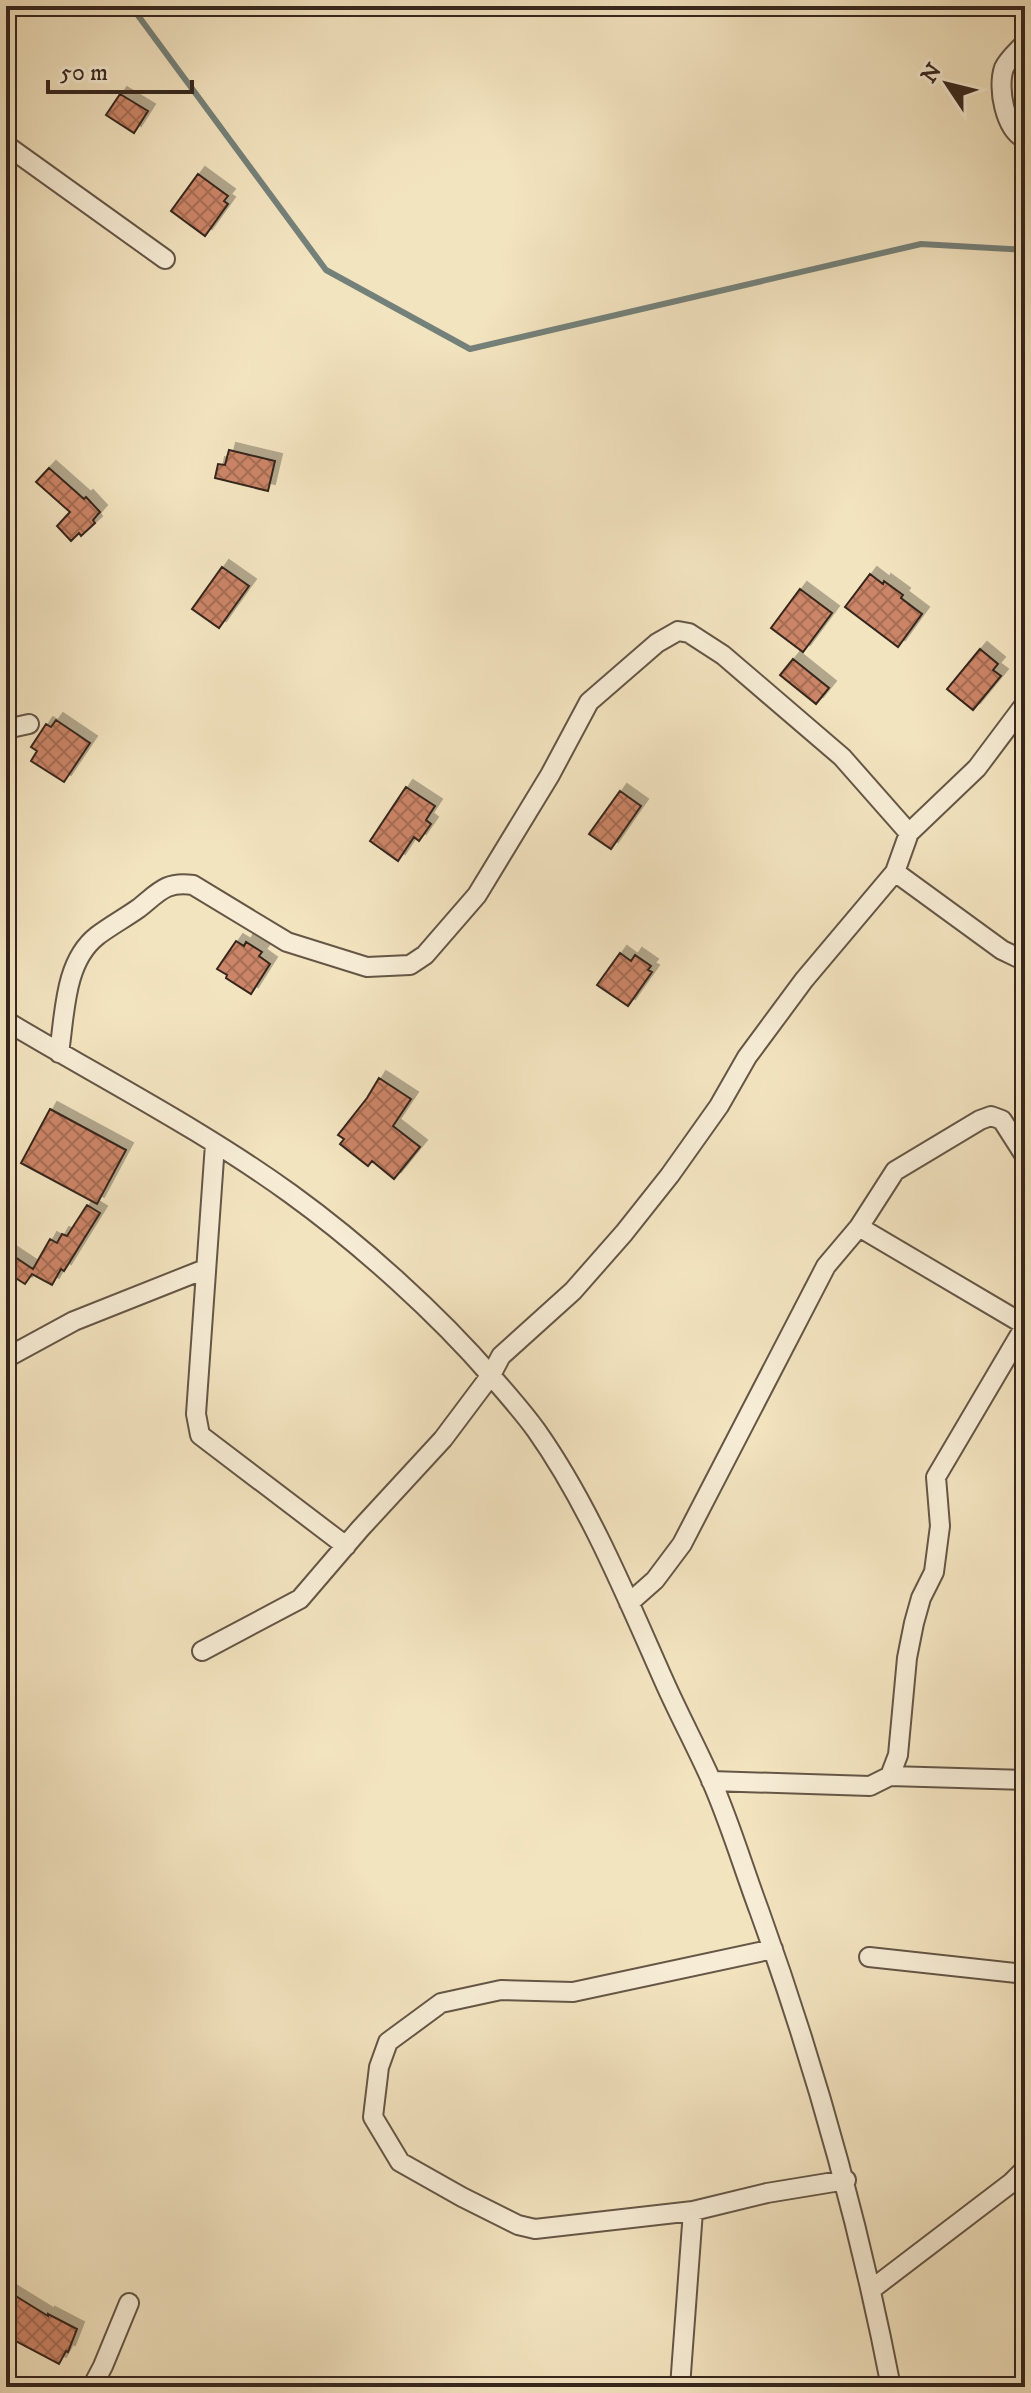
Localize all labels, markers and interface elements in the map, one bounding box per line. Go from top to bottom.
scale bar [48,44,192,94]
north arrow [907,44,987,124]
text: 50 m [60,58,108,88]
text: N [916,58,948,89]

